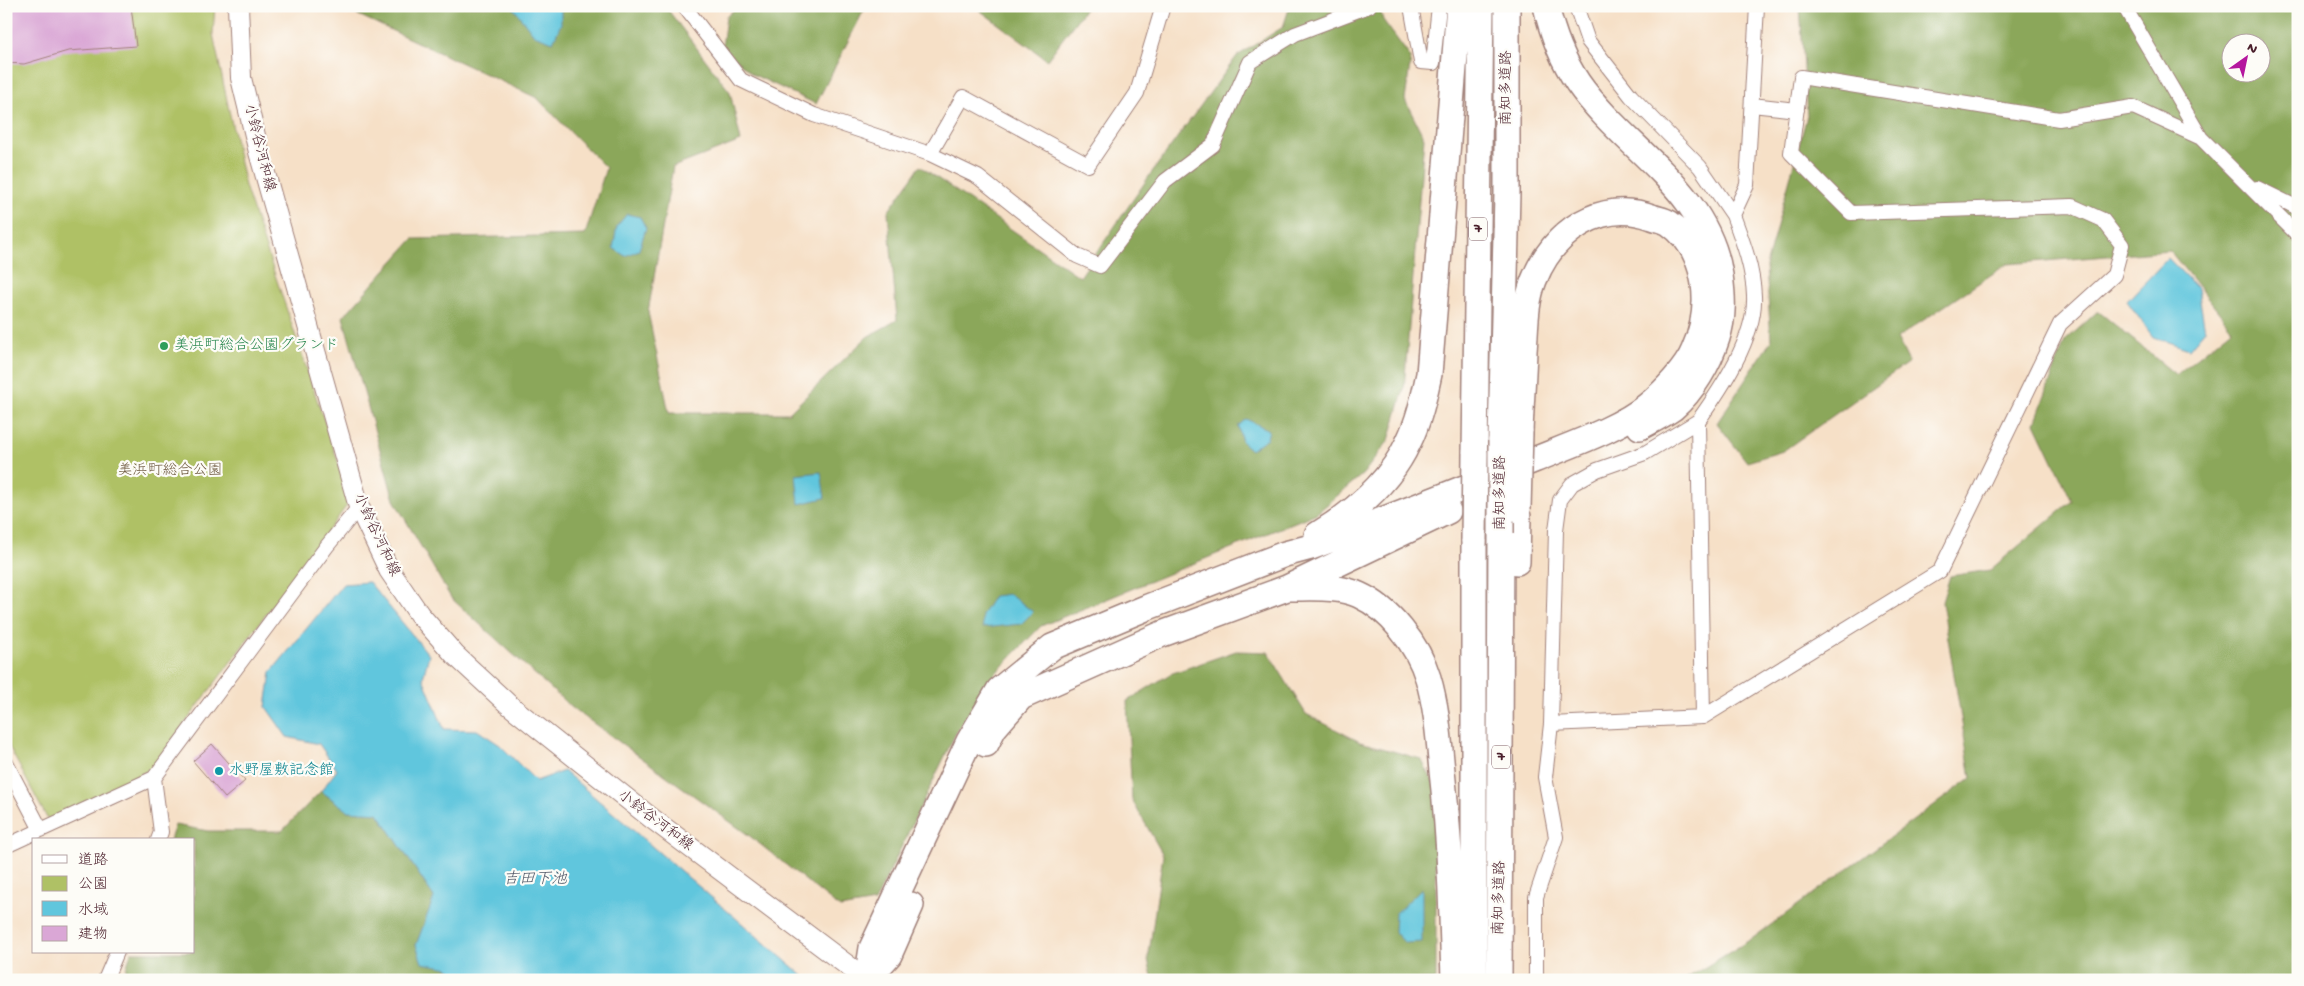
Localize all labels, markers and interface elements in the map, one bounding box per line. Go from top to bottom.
north arrow [2222,32,2272,82]
text: N [2243,40,2260,59]
street label: 南知多道路 [1497,50,1516,126]
street label: 小鈴谷河和線 [239,102,280,194]
road number: 7 [1469,218,1487,240]
place label: 美浜町総合公園グランド [174,336,339,355]
marker: 美浜町総合公園グランド [158,340,170,352]
street label: 南知多道路 [1491,455,1510,531]
park label: 美浜町総合公園 [117,461,223,480]
street label: 小鈴谷河和線 [349,490,404,580]
road number: 7 [1492,746,1510,769]
place label: 水野屋敷記念館 [229,761,334,780]
marker: 水野屋敷記念館 [213,765,225,777]
street label: 小鈴谷河和線 [614,786,697,855]
legend [32,838,195,954]
text: 道路 [78,852,108,870]
street label: 南知多道路 [1489,860,1510,936]
water label: 吉田下池 [503,870,568,890]
text: 公園 [78,876,108,894]
text: 水域 [78,901,108,920]
text: 建物 [78,926,108,944]

